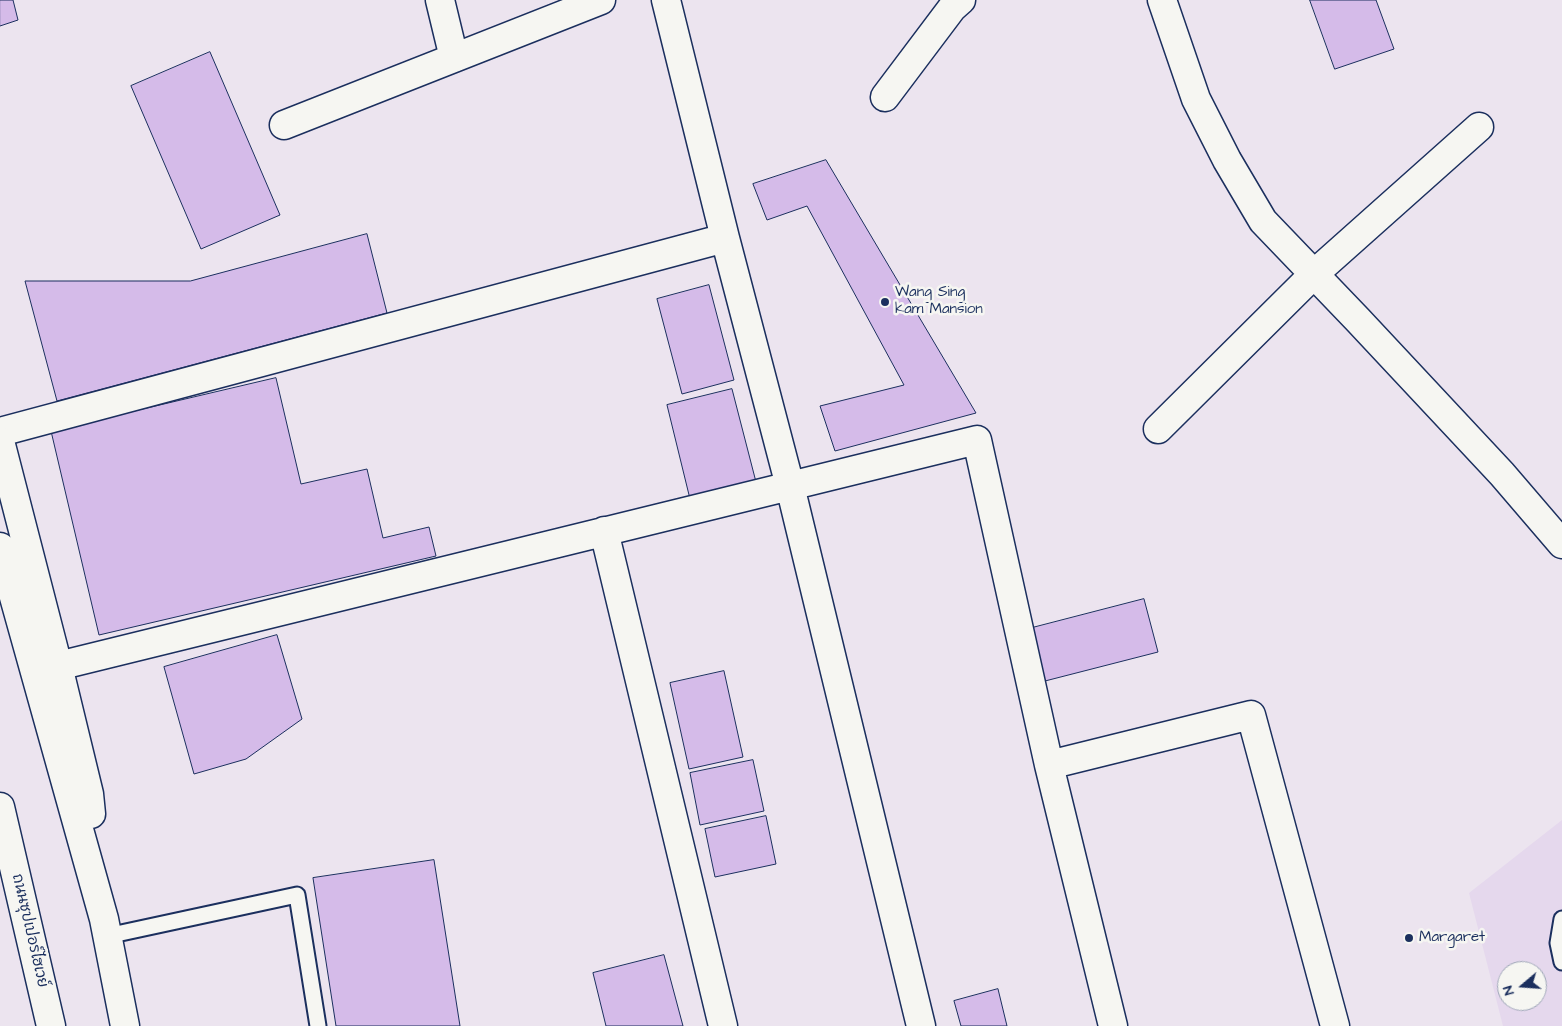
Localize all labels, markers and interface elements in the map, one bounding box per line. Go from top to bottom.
place label: Wang Sing kam Mansion [895,284,983,319]
marker: Wang Sing kam Mansion [879,296,891,308]
street label: ถนนซุปเปอร์ไฮเวย์ [7,872,51,990]
place label: Margaret [1419,929,1485,947]
marker: Margaret [1403,932,1415,944]
north arrow [1497,961,1547,1011]
text: N [1498,983,1520,998]

